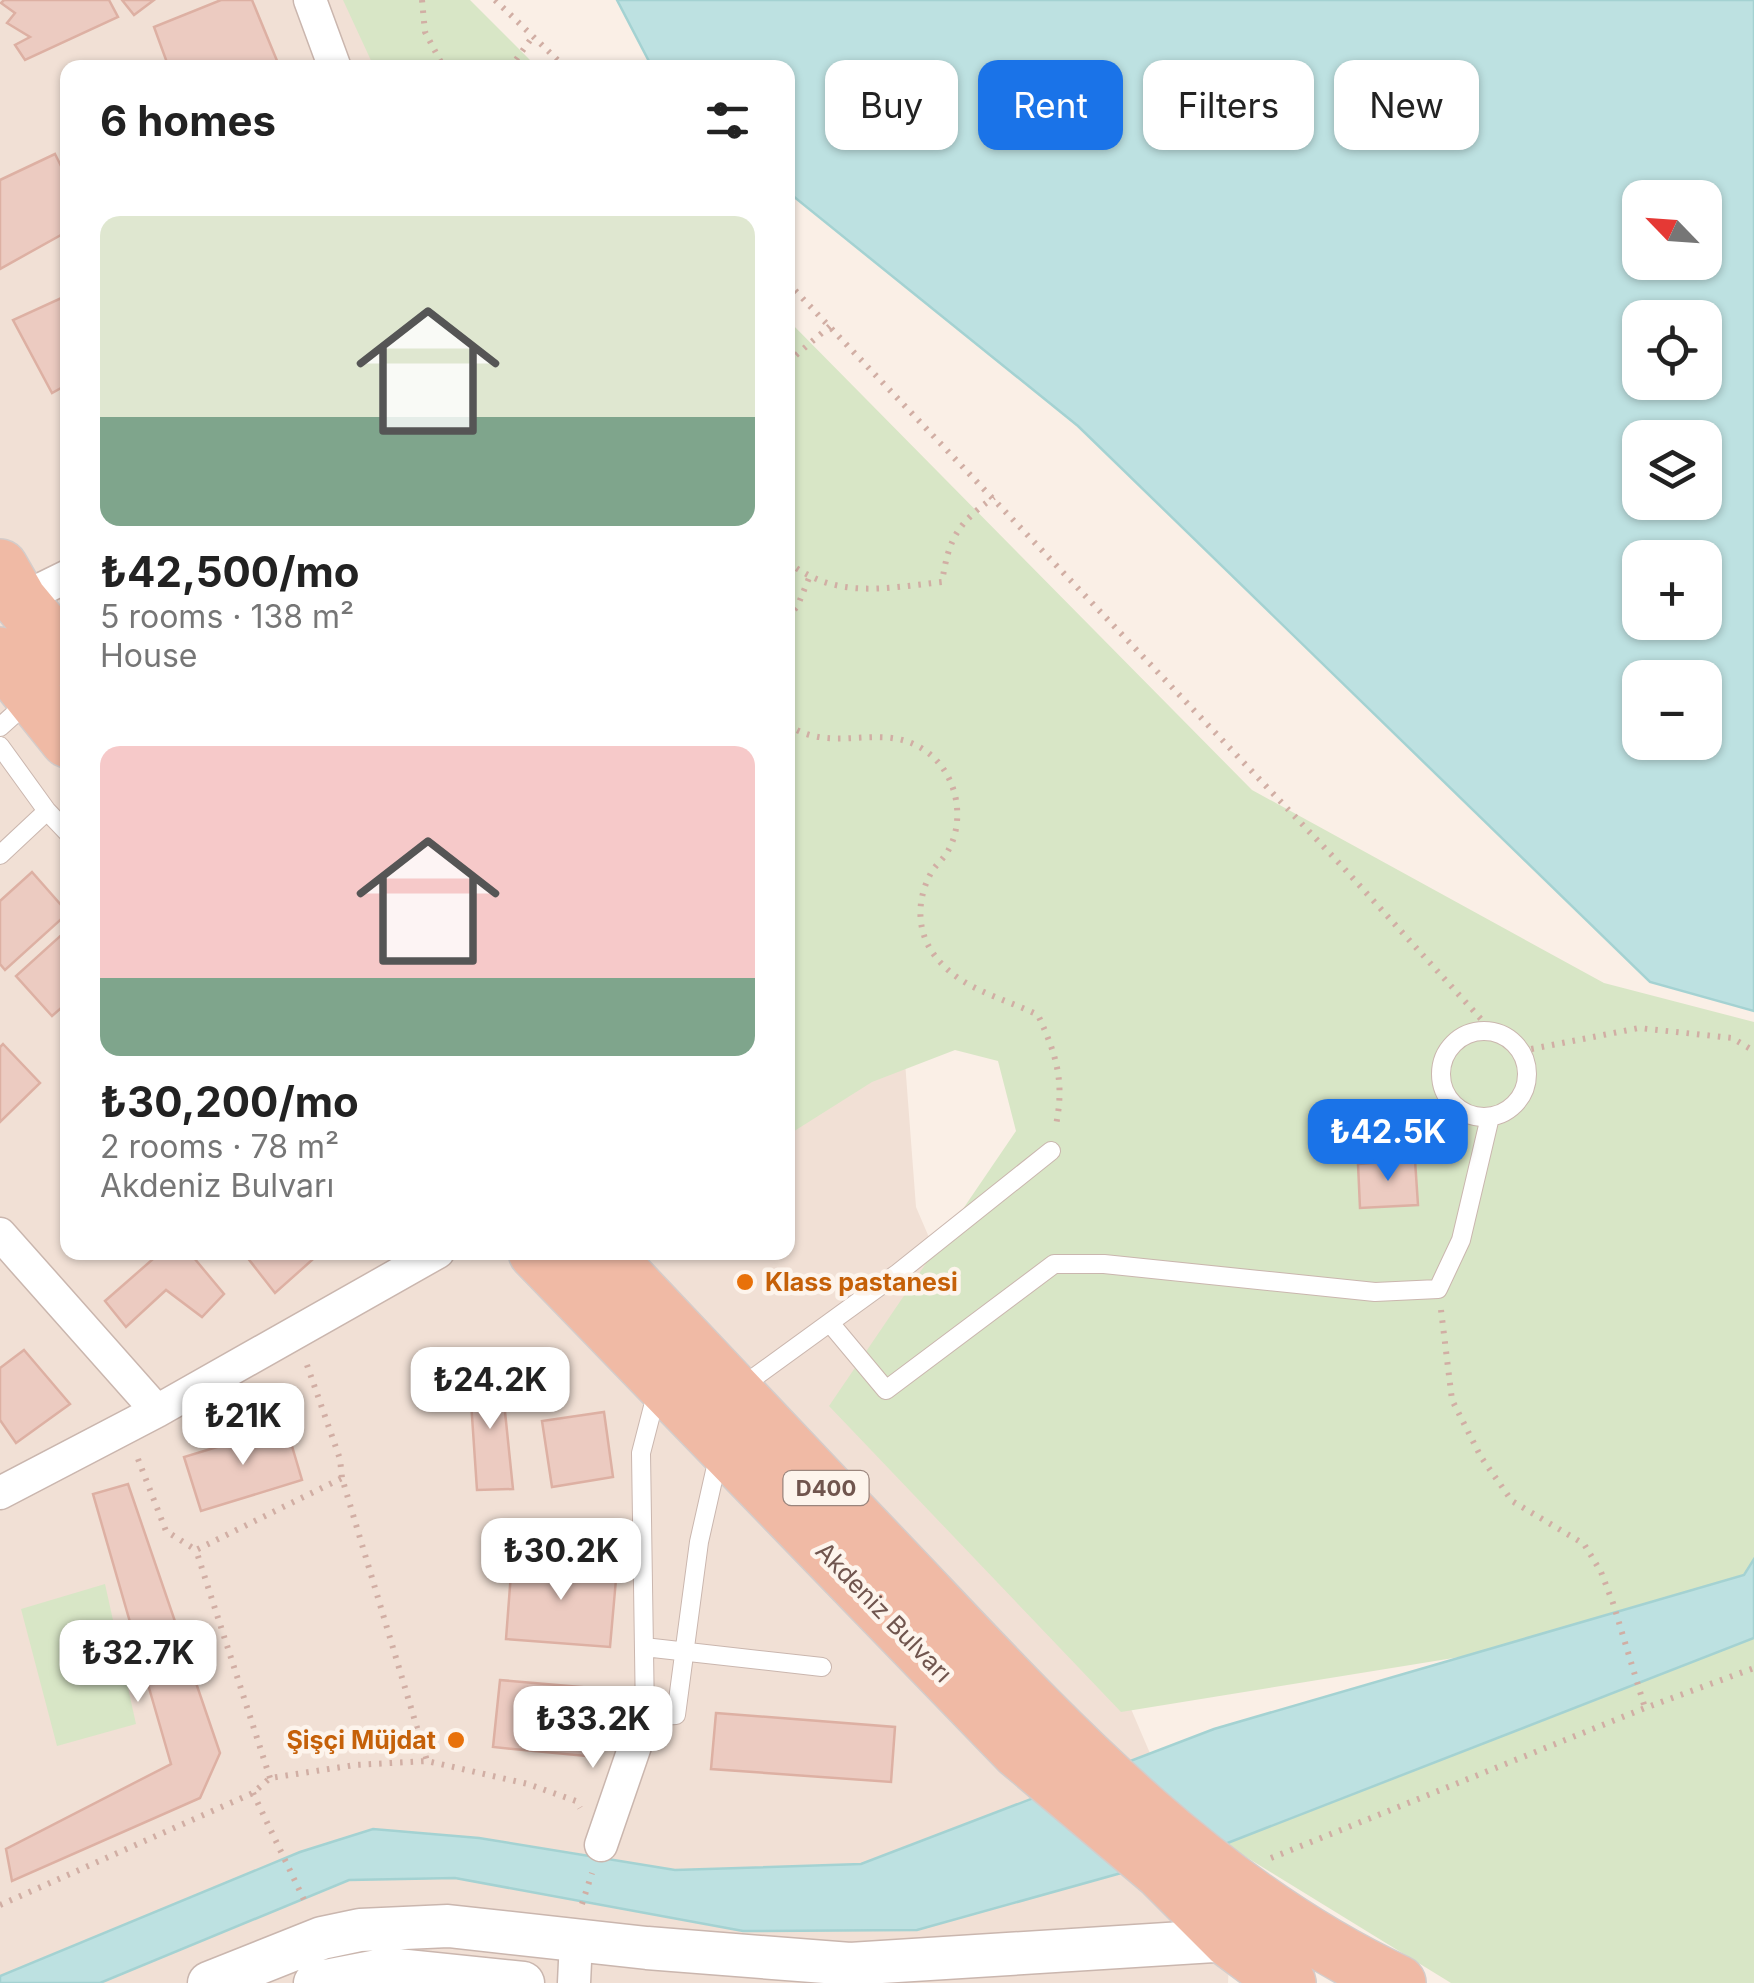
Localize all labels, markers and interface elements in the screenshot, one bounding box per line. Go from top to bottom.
chip: Buy [825,60,958,150]
chip: Rent [978,60,1123,150]
chip: Filters [1143,60,1314,150]
chip: New [1334,60,1479,150]
icon: filters [700,93,755,148]
text: 6 homes [100,95,276,146]
north arrow [1622,180,1722,280]
map controls [1622,180,1722,760]
icon: home [338,281,518,461]
button: locate [1622,300,1722,400]
button: layers [1622,420,1722,520]
button: + [1622,540,1722,640]
text: ₺42,500/mo [100,546,360,597]
text: 5 rooms · 138 m² [100,597,354,636]
text: House [100,636,197,675]
button: − [1622,660,1722,760]
icon: home [338,811,518,991]
text: ₺30,200/mo [100,1076,359,1127]
pin: ₺42.5K [1307,1099,1469,1184]
text: ₺42.5K [1330,1112,1446,1151]
text: 2 rooms · 78 m² [100,1127,339,1166]
text: Akdeniz Bulvarı [100,1166,334,1205]
place label: Klass pastanesi [765,1267,958,1297]
marker: Klass pastanesi [734,1271,756,1293]
pin: ₺24.2K [409,1347,571,1432]
text: ₺24.2K [433,1360,547,1399]
pin: ₺21K [184,1383,302,1468]
text: ₺21K [204,1396,282,1435]
road number: D400 [784,1471,868,1505]
pin: ₺30.2K [480,1518,642,1603]
text: ₺30.2K [503,1531,619,1570]
street label: Akdeniz Bulvarı [810,1536,958,1688]
pin: ₺32.7K [57,1620,219,1705]
text: ₺32.7K [82,1633,194,1672]
pin: ₺33.2K [512,1686,674,1771]
text: ₺33.2K [535,1699,651,1738]
place label: Şişçi Müjdat [286,1725,436,1755]
marker: Şişçi Müjdat [445,1729,467,1751]

